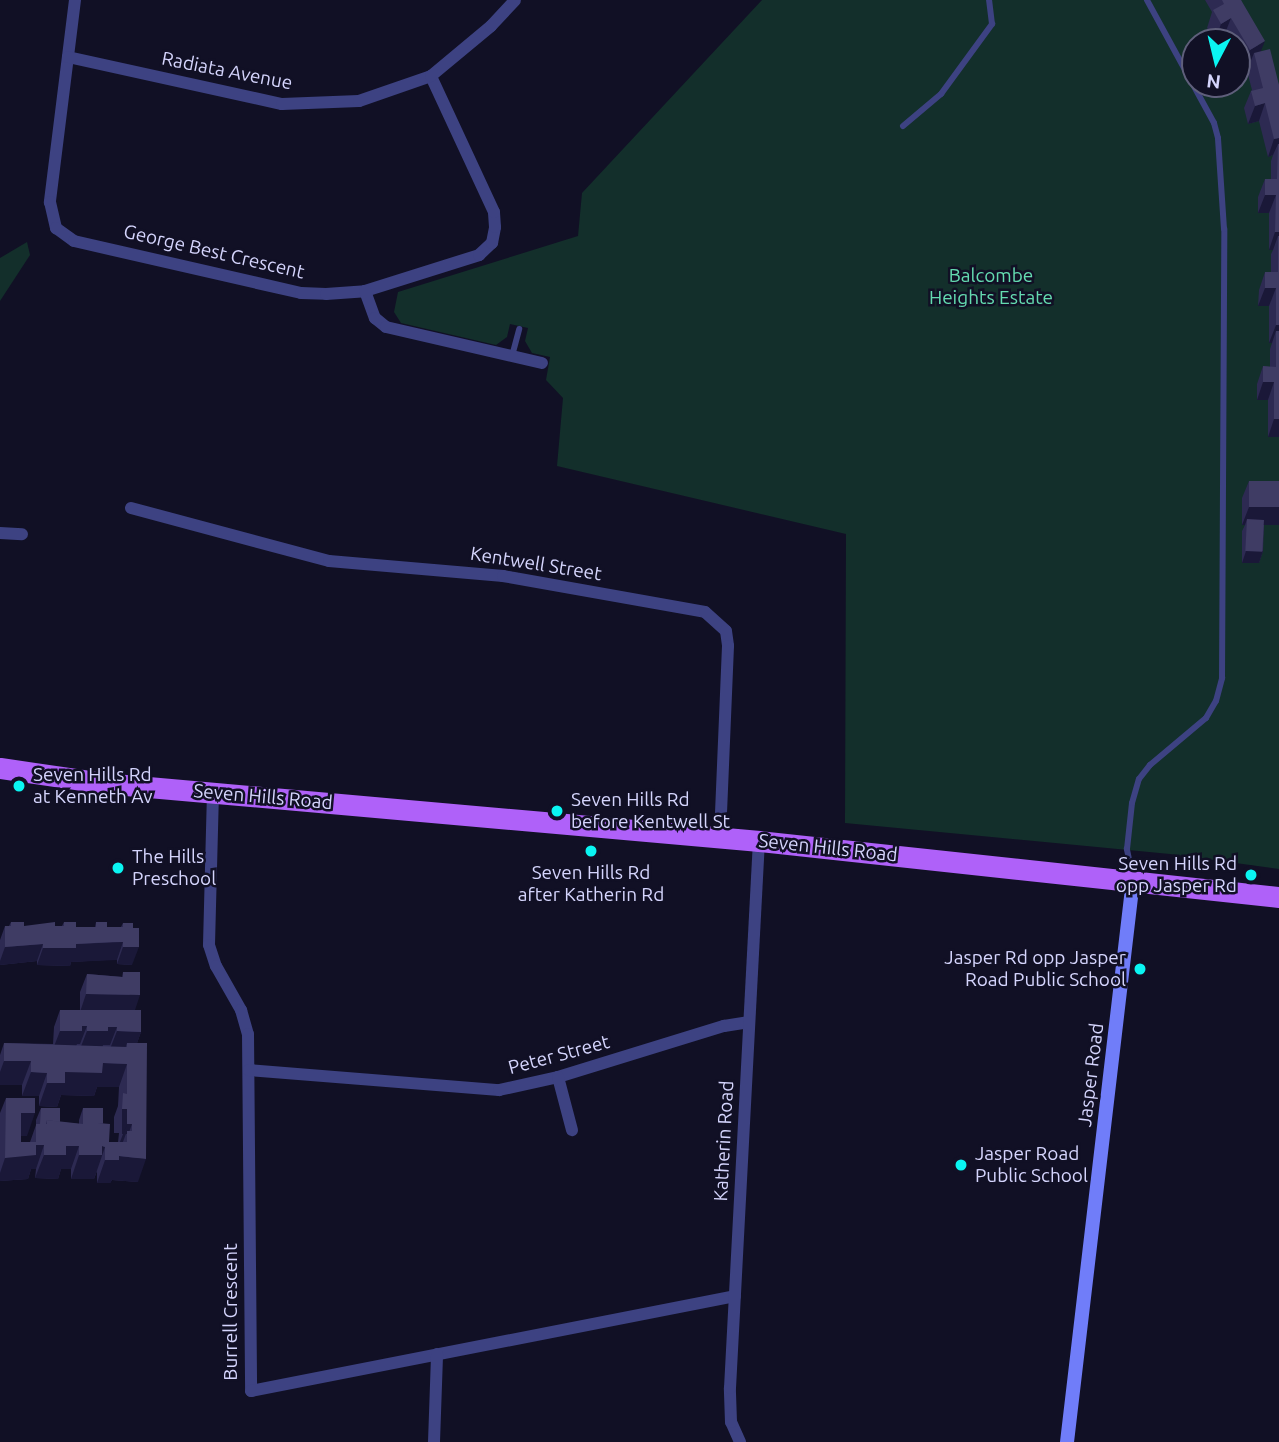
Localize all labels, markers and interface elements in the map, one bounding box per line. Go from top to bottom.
north arrow [1181,28,1251,98]
street label: Radiata Avenue [160,47,294,95]
text: N [1205,70,1222,94]
street label: George Best Crescent [121,220,307,284]
park label: Balcombe Heights Estate [929,265,1053,309]
street label: Kentwell Street [469,542,603,586]
place label: Seven Hills Rd at Kenneth Av [33,764,153,808]
marker: Seven Hills Rd at Kenneth Av [11,778,27,794]
street label: Seven Hills Road [192,780,334,814]
place label: Seven Hills Rd before Kentwell St [571,789,730,833]
marker: Seven Hills Rd before Kentwell St [549,803,565,819]
street label: Seven Hills Road [757,829,899,867]
marker: Seven Hills Rd after Katherin Rd [583,843,599,859]
place label: The Hills Preschool [132,846,216,890]
place label: Seven Hills Rd opp Jasper Rd [1116,853,1237,897]
marker: The Hills Preschool [110,860,126,876]
place label: Seven Hills Rd after Katherin Rd [518,862,664,906]
marker: Seven Hills Rd opp Jasper Rd [1243,867,1259,883]
place label: Jasper Rd opp Jasper Road Public School [944,947,1126,991]
marker: Jasper Rd opp Jasper Road Public School [1132,961,1148,977]
street label: Jasper Road [1073,1022,1109,1128]
street label: Peter Street [506,1031,612,1079]
street label: Katherin Road [709,1080,739,1202]
place label: Jasper Road Public School [975,1143,1088,1187]
marker: Jasper Road Public School [953,1157,969,1173]
street label: Burrell Crescent [220,1243,242,1381]

